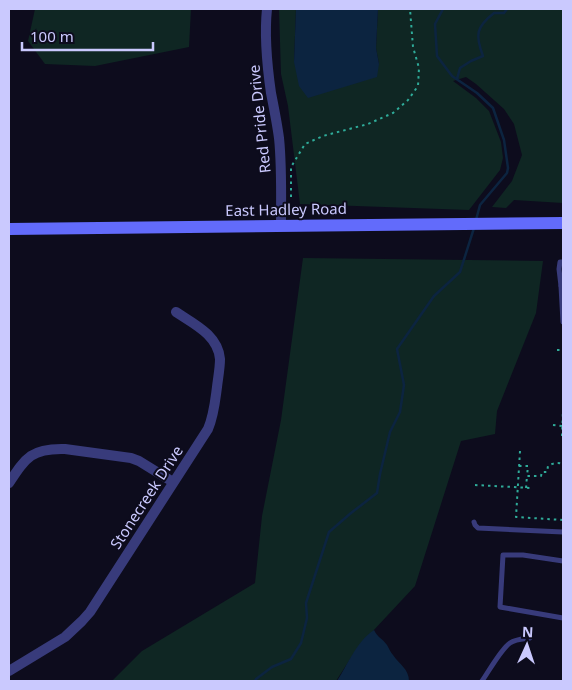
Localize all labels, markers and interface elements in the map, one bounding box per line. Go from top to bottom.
scale bar [22,20,154,52]
text: 100 m [30,26,74,46]
street label: Red Pride Drive [243,64,275,174]
street label: East Hadley Road [225,198,347,220]
street label: Stonecreek Drive [105,441,187,553]
north arrow [502,620,552,670]
text: N [522,622,534,641]

